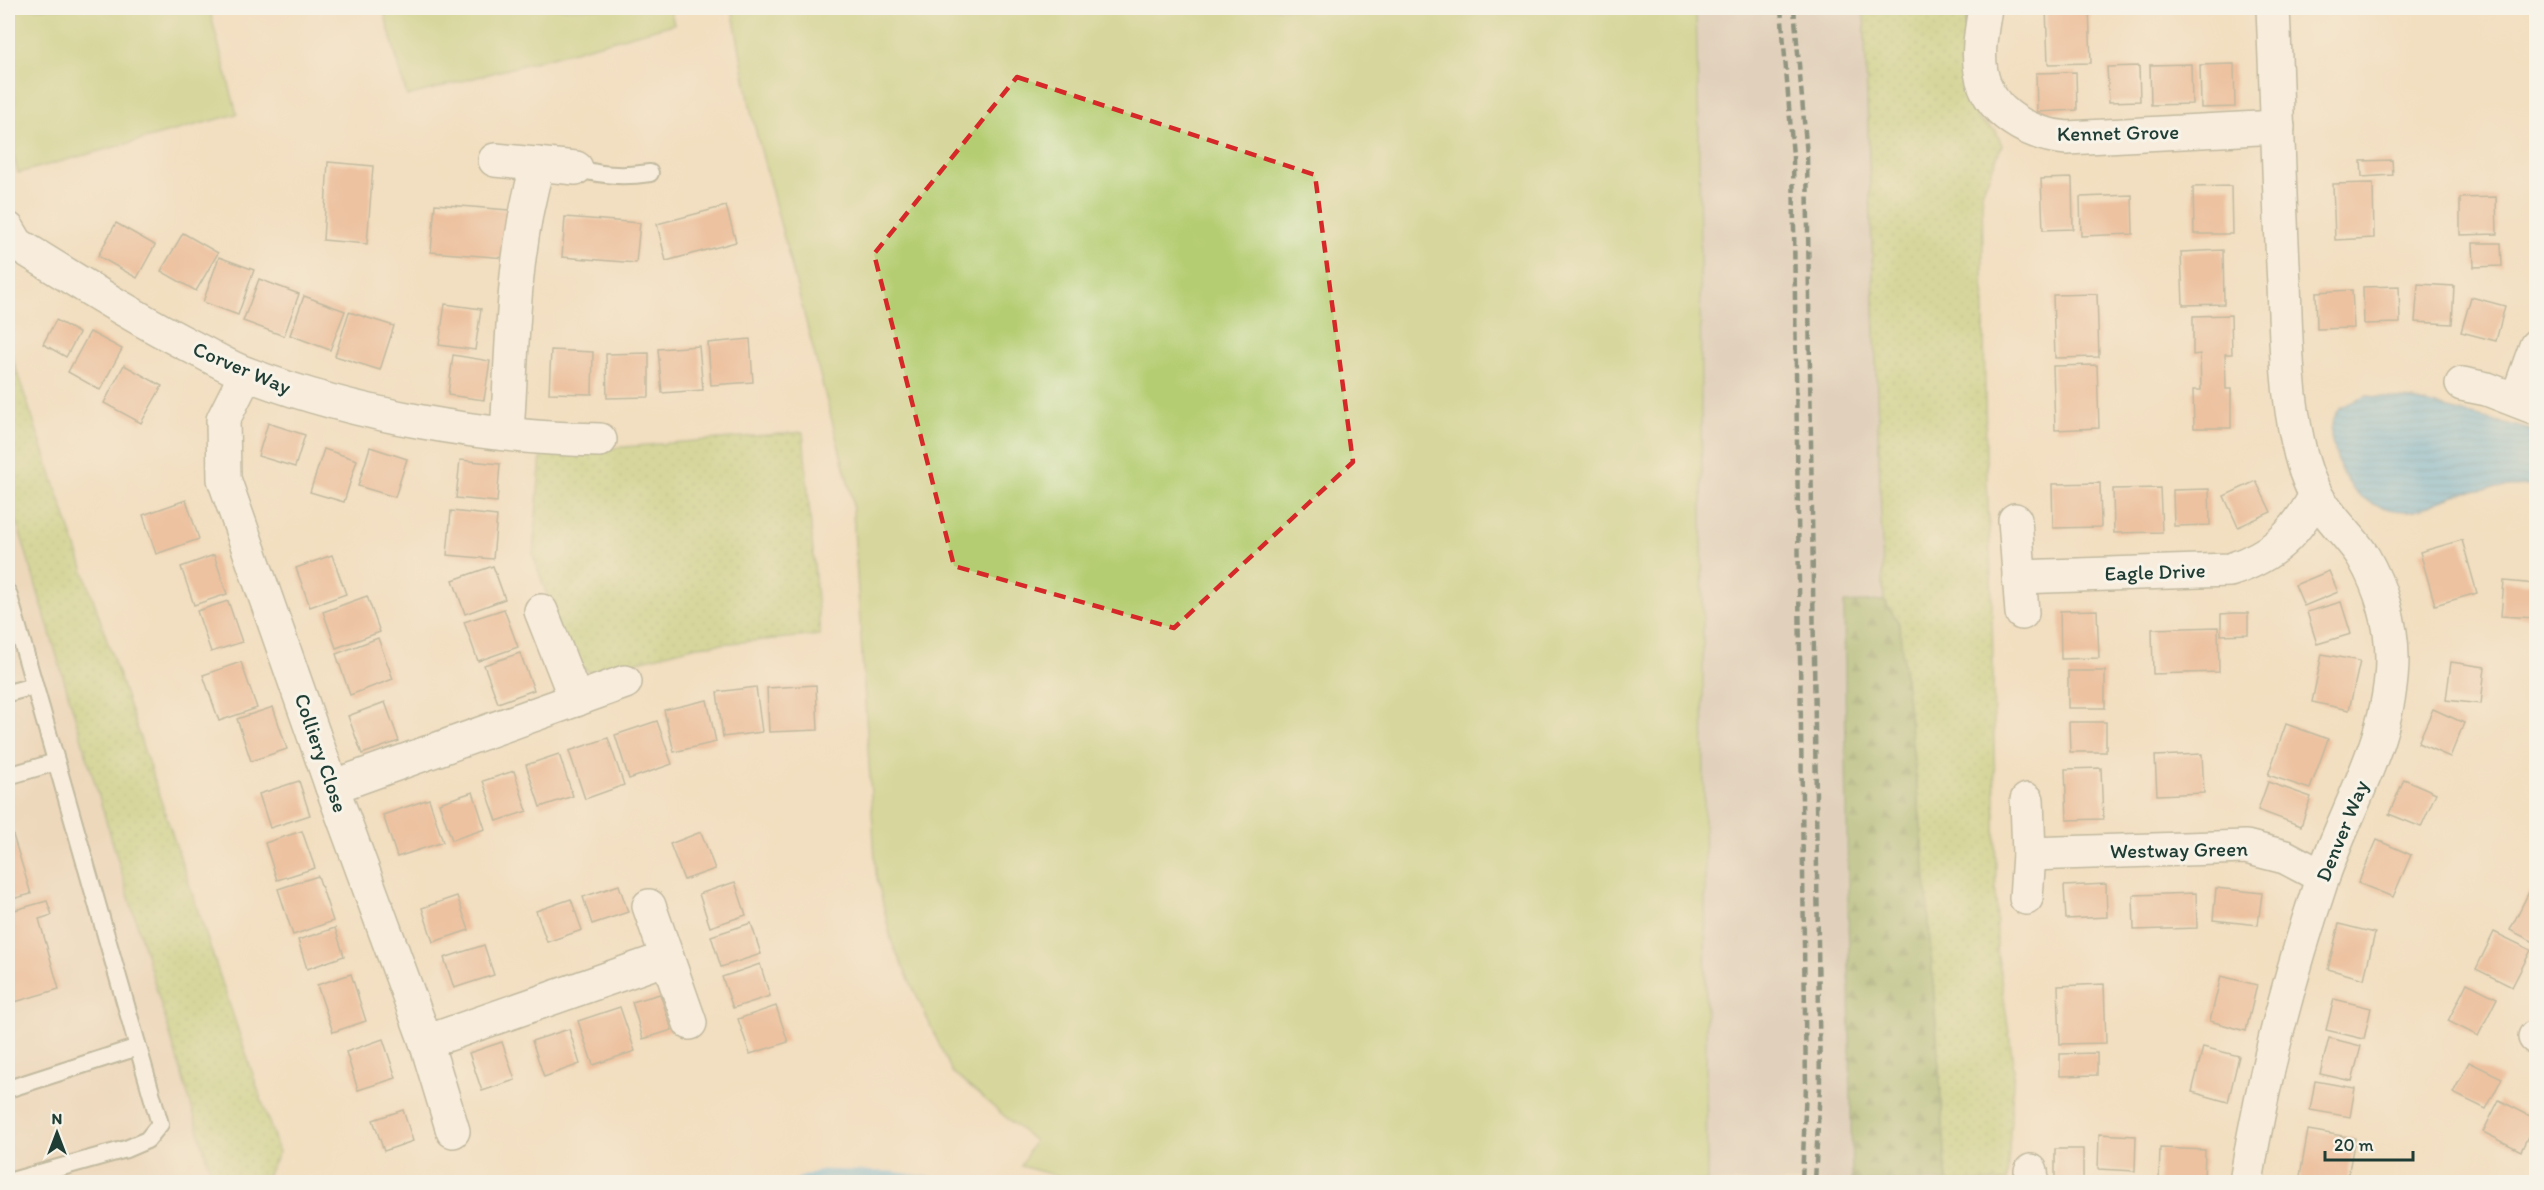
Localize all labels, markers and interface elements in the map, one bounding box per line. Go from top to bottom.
street label: Kennet Grove [2057,119,2179,146]
street label: Corver Way [189,336,295,399]
street label: Eagle Drive [2104,557,2206,586]
street label: Colliery Close [289,690,354,816]
street label: Denver Way [2310,776,2373,885]
street label: Westway Green [2110,836,2248,863]
north arrow [27,1103,87,1163]
text: N [52,1109,62,1128]
scale bar [2325,1124,2414,1162]
text: 20 m [2334,1134,2374,1156]

